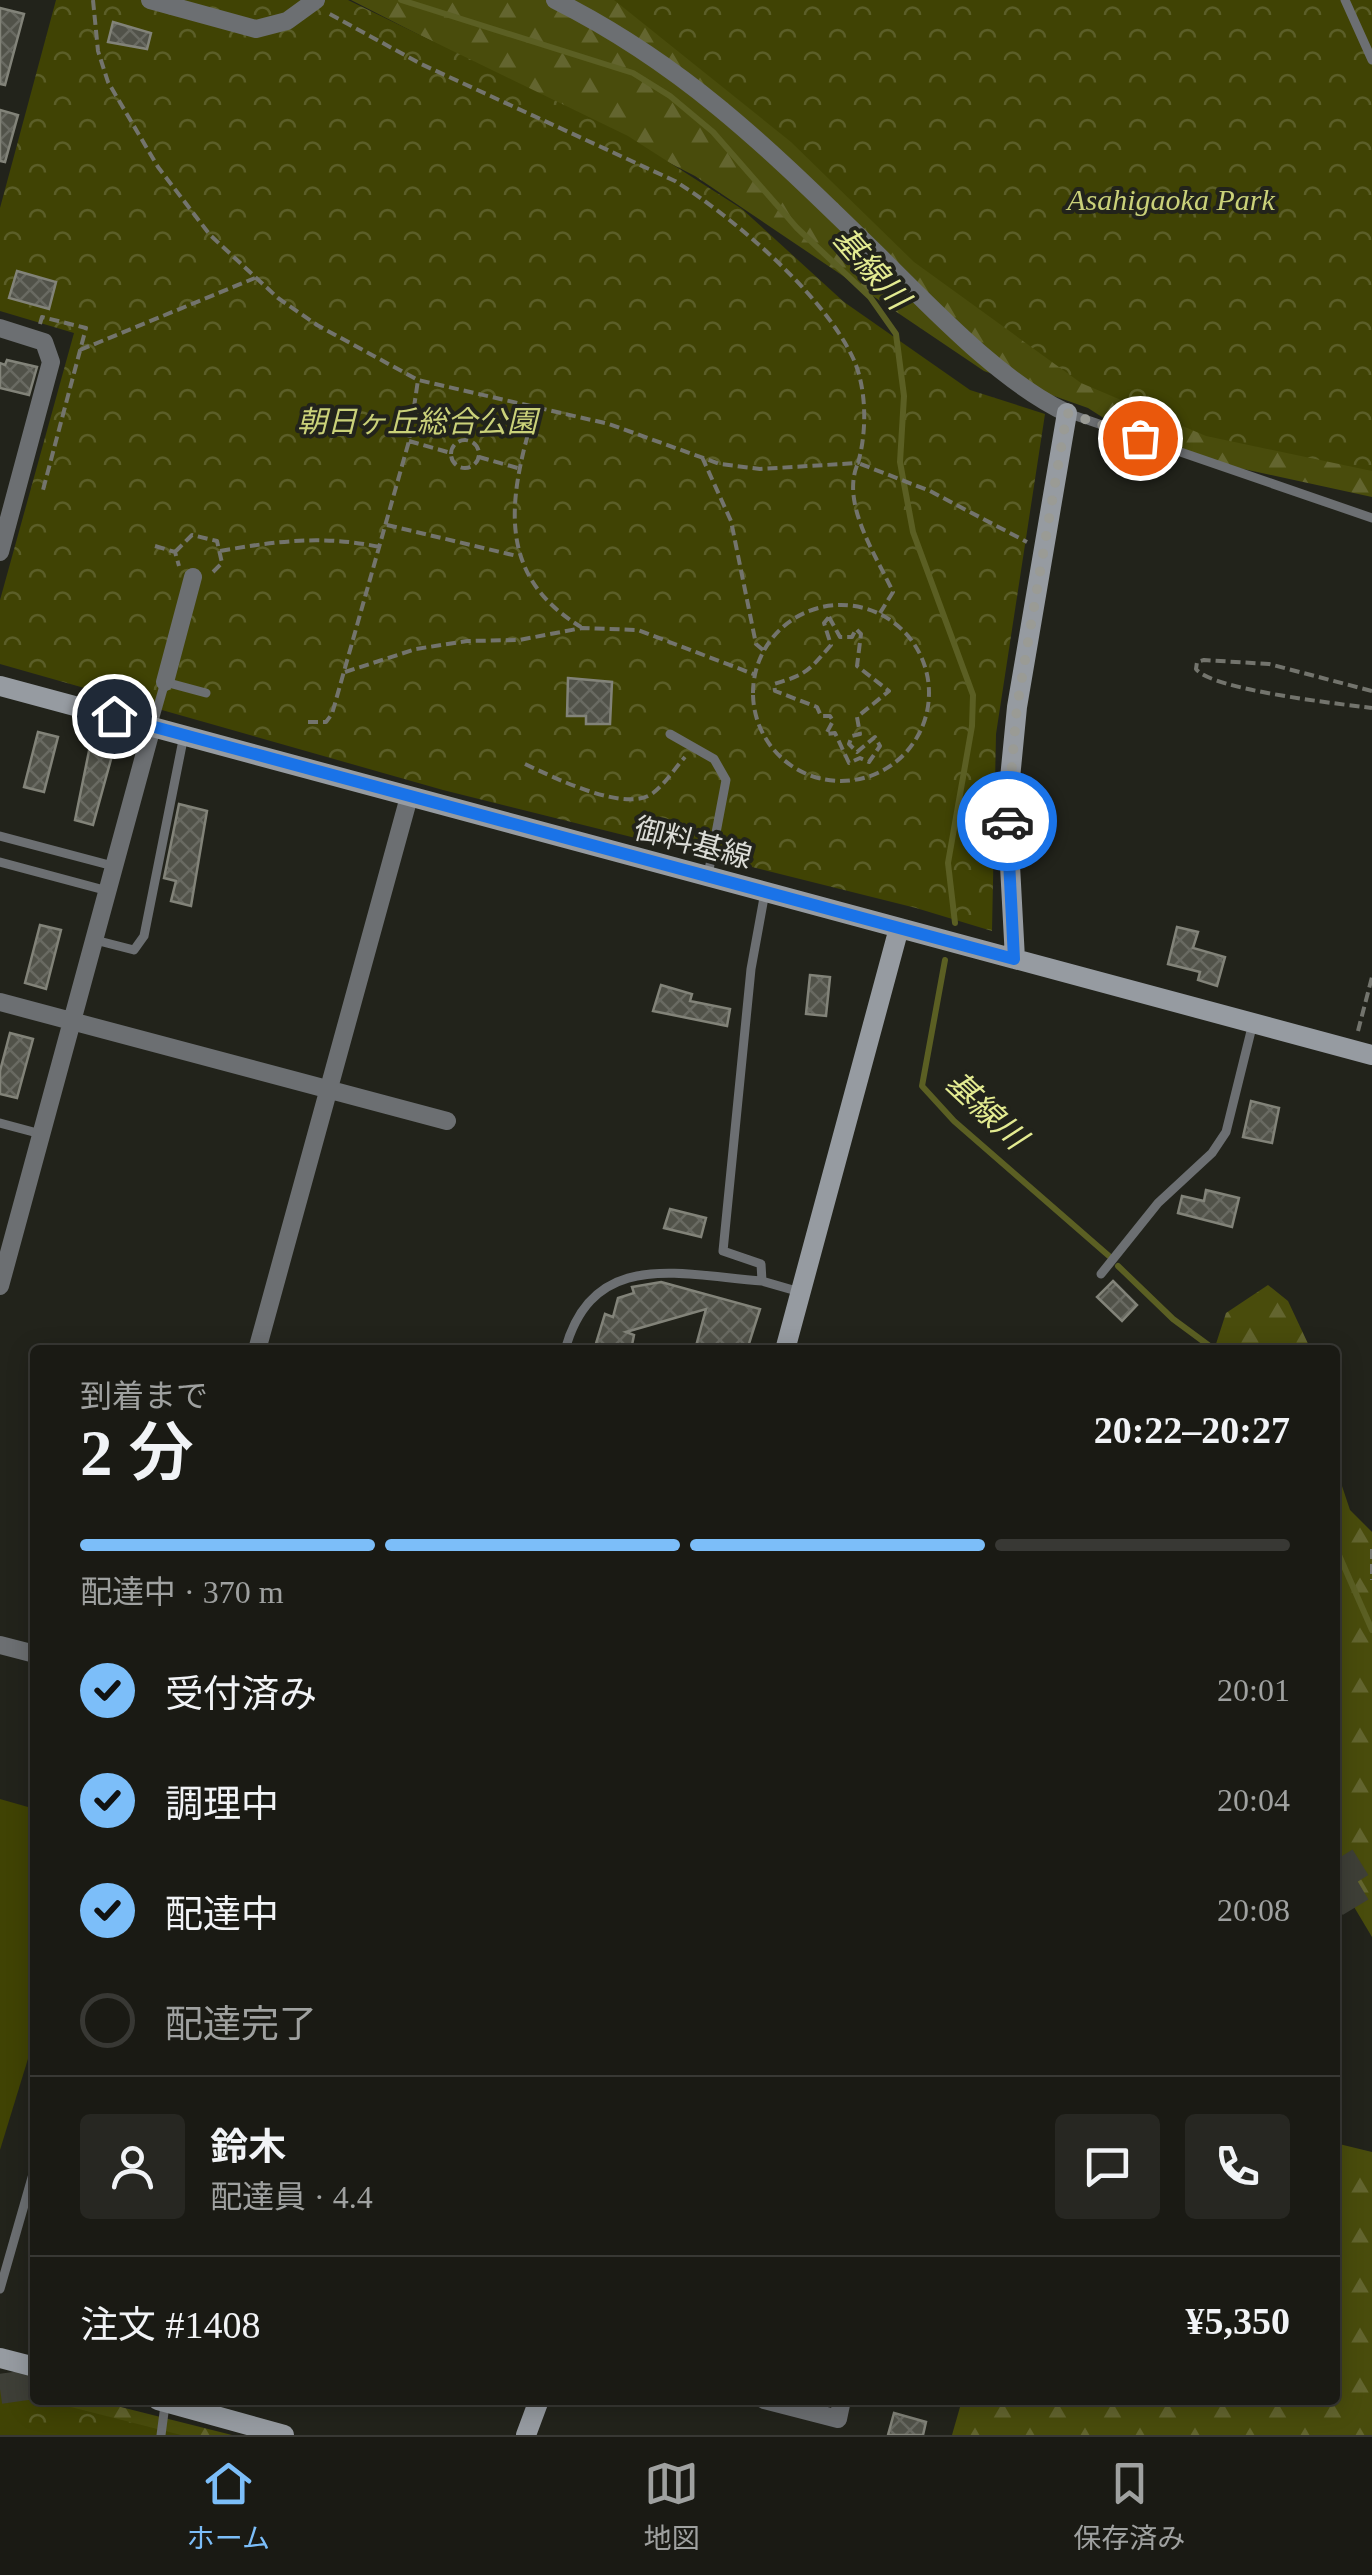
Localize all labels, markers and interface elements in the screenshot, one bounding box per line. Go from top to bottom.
park label: Asahigaoka Park [1065,183,1275,216]
water label: 基線川 [826,220,918,318]
pin [1098,396,1183,481]
park label: 朝日ヶ丘総合公園 [297,405,541,438]
icon: bag [1113,411,1168,466]
pin [72,674,157,759]
icon: home [87,689,142,744]
courier [957,771,1057,871]
icon: car [980,794,1035,849]
street label: 御料基線 [631,811,755,874]
water label: 基線川 [939,1064,1036,1158]
text: 到着まで [80,1378,208,1414]
text: 20:22–20:27 [1094,1409,1290,1451]
text: 2 分 [80,1417,194,1489]
text: 配達中 · 370 m [80,1574,284,1610]
icon: check [80,1663,135,1718]
text: 20:01 [1217,1672,1290,1708]
text: 受付済み [165,1673,317,1715]
icon: check [80,1773,135,1828]
text: 20:04 [1217,1782,1290,1818]
text: 調理中 [165,1783,279,1825]
icon: check [80,1883,135,1938]
text: 20:08 [1217,1892,1290,1928]
text: 配達中 [165,1893,279,1935]
text: 配達完了 [165,2003,317,2045]
button: person [80,2114,185,2219]
button: chat [1055,2114,1160,2219]
button: phone [1185,2114,1290,2219]
text: 鈴木 [210,2126,286,2168]
text: 配達員 · 4.4 [210,2179,373,2215]
text: ¥5,350 [1186,2300,1290,2342]
text: 注文 #1408 [80,2304,261,2346]
tab: ホーム [187,2456,270,2556]
tab: 地図 [644,2456,700,2556]
tab: 保存済み [1073,2456,1185,2556]

